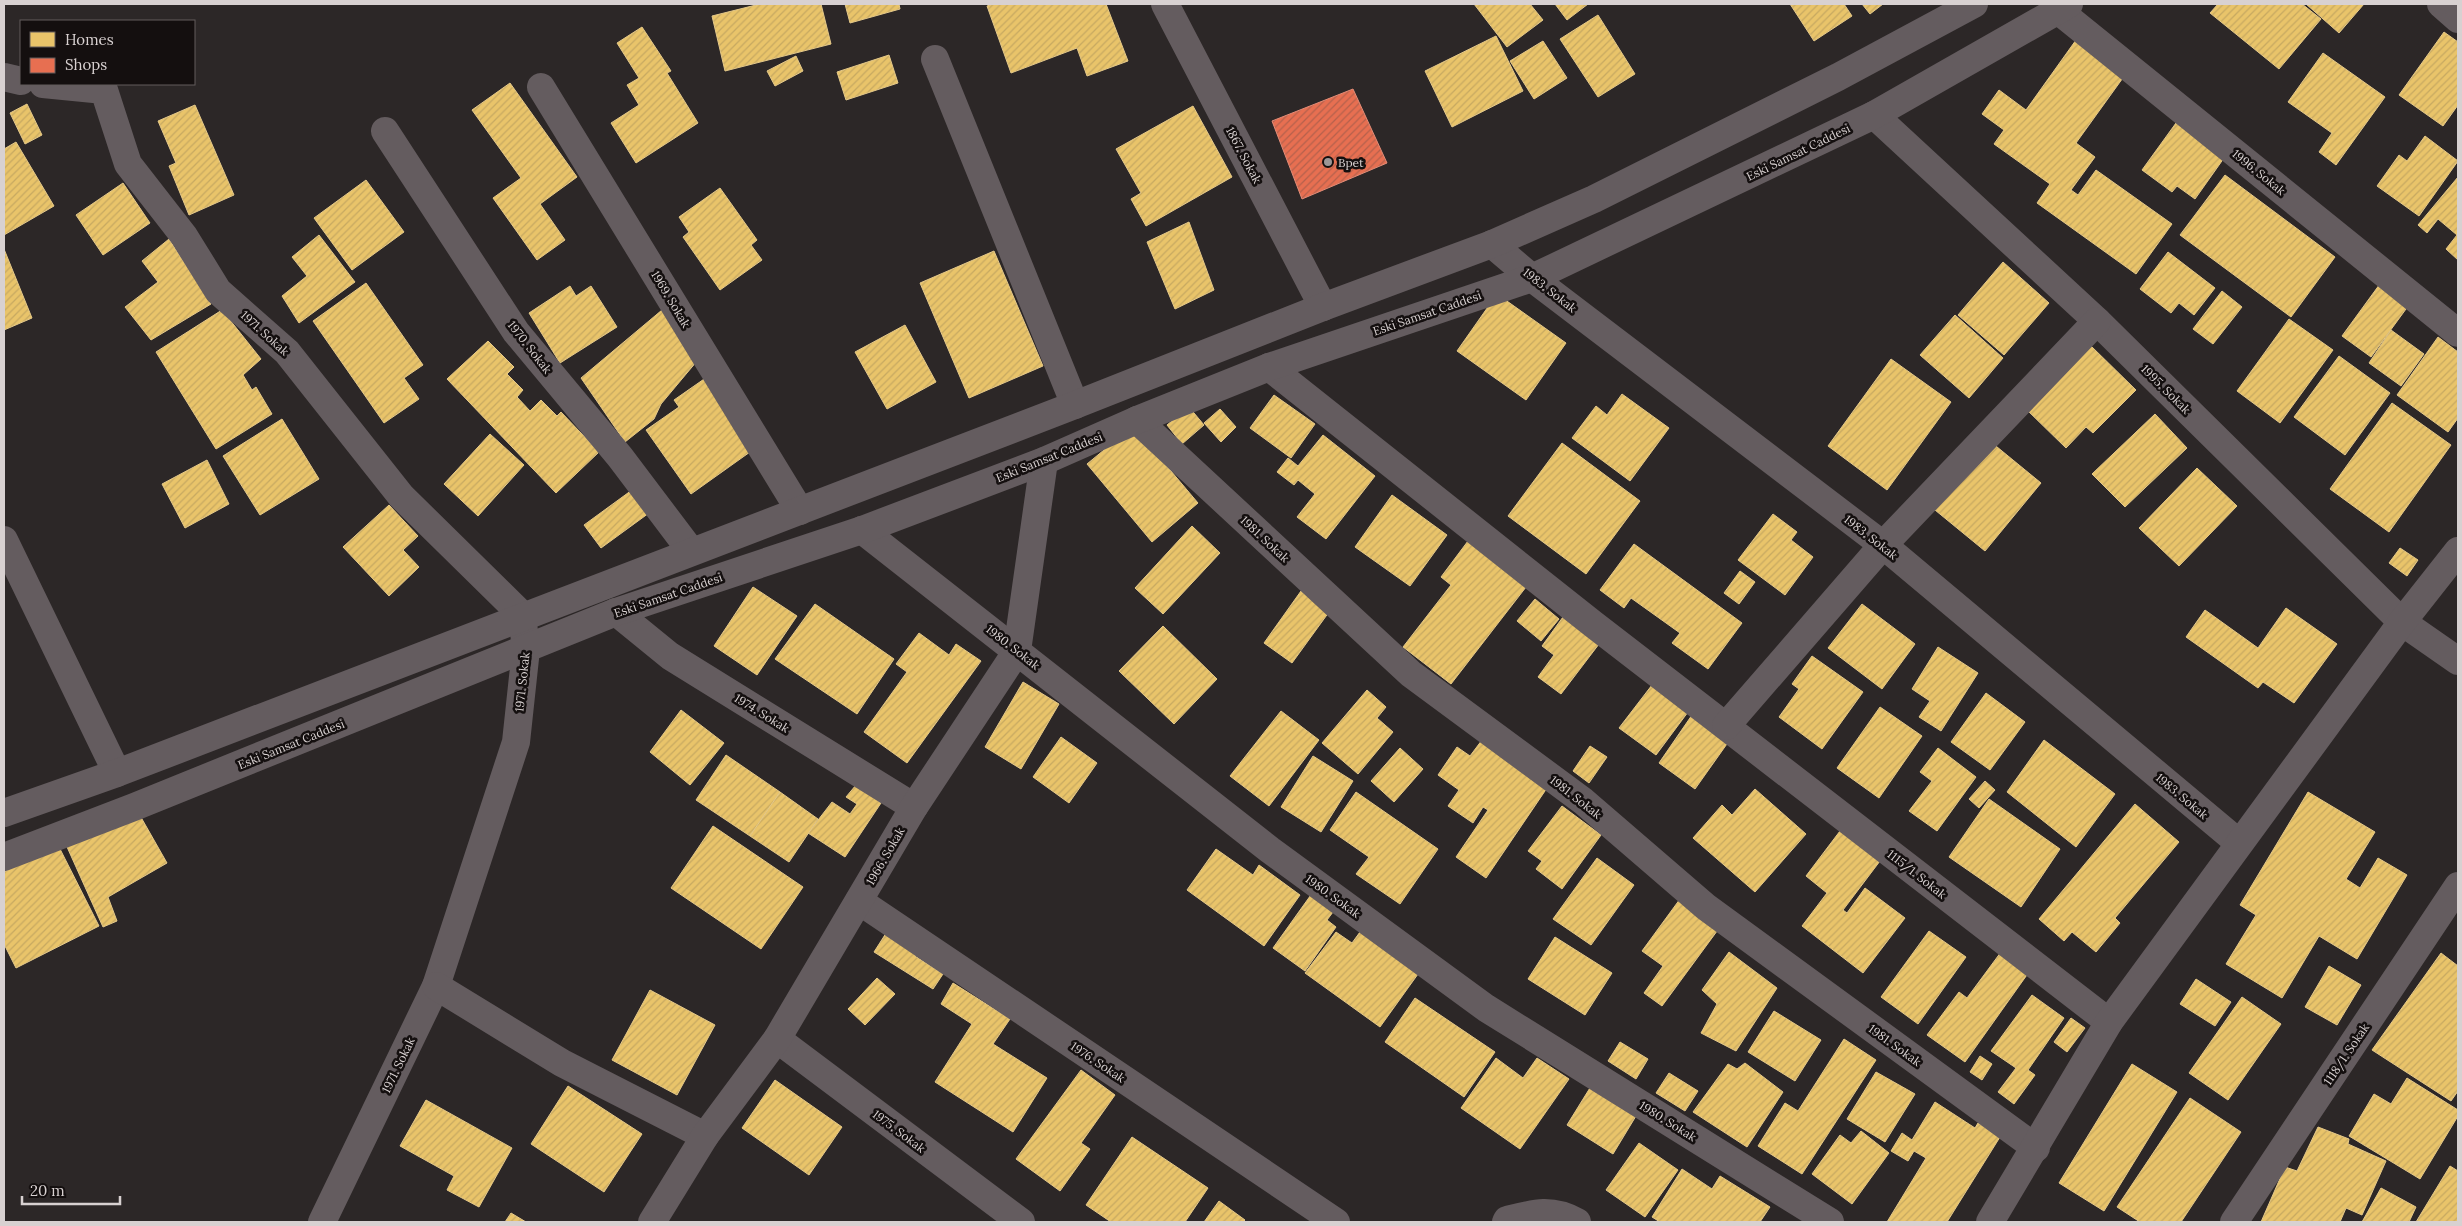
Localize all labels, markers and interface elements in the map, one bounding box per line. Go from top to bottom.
legend [20,20,195,85]
text: Homes [65,30,114,49]
text: Shops [65,55,107,74]
street label: Eski Samsat Caddesi [1744,120,1852,184]
street label: 1867. Sokak [1223,124,1265,186]
street label: 1996. Sokak [2229,146,2289,198]
place label: Bpet [1338,155,1364,170]
marker: Bpet [1322,156,1334,168]
street label: 1983. Sokak [1520,264,1580,316]
street label: 1969. Sokak [648,268,694,331]
street label: Eski Samsat Caddesi [1371,287,1483,339]
street label: 1971. Sokak [238,307,293,359]
street label: 1970. Sokak [505,318,556,377]
street label: 1995. Sokak [2138,361,2194,417]
street label: Eski Samsat Caddesi [994,429,1104,485]
street label: 1983. Sokak [1841,511,1901,563]
street label: 1981. Sokak [1237,513,1293,566]
street label: Eski Samsat Caddesi [612,569,724,621]
street label: 1980. Sokak [983,621,1043,673]
street label: 1971. Sokak [511,651,533,713]
street label: 1974. Sokak [732,690,793,736]
street label: Eski Samsat Caddesi [236,716,346,772]
street label: 1983. Sokak [2153,770,2212,823]
street label: 1981. Sokak [1547,772,1605,822]
street label: 1966. Sokak [862,824,908,888]
street label: 1115/1. Sokak [1884,846,1950,903]
street label: 1980. Sokak [1303,871,1364,921]
street label: 1118/1. Sokak [2320,1020,2373,1088]
street label: 1981. Sokak [1866,1021,1925,1069]
street label: 1971. Sokak [378,1034,418,1095]
street label: 1976. Sokak [1068,1038,1129,1086]
street label: 1980. Sokak [1637,1098,1700,1145]
street label: 1975. Sokak [870,1106,929,1156]
scale bar [22,1174,120,1206]
text: 20 m [30,1181,65,1200]

